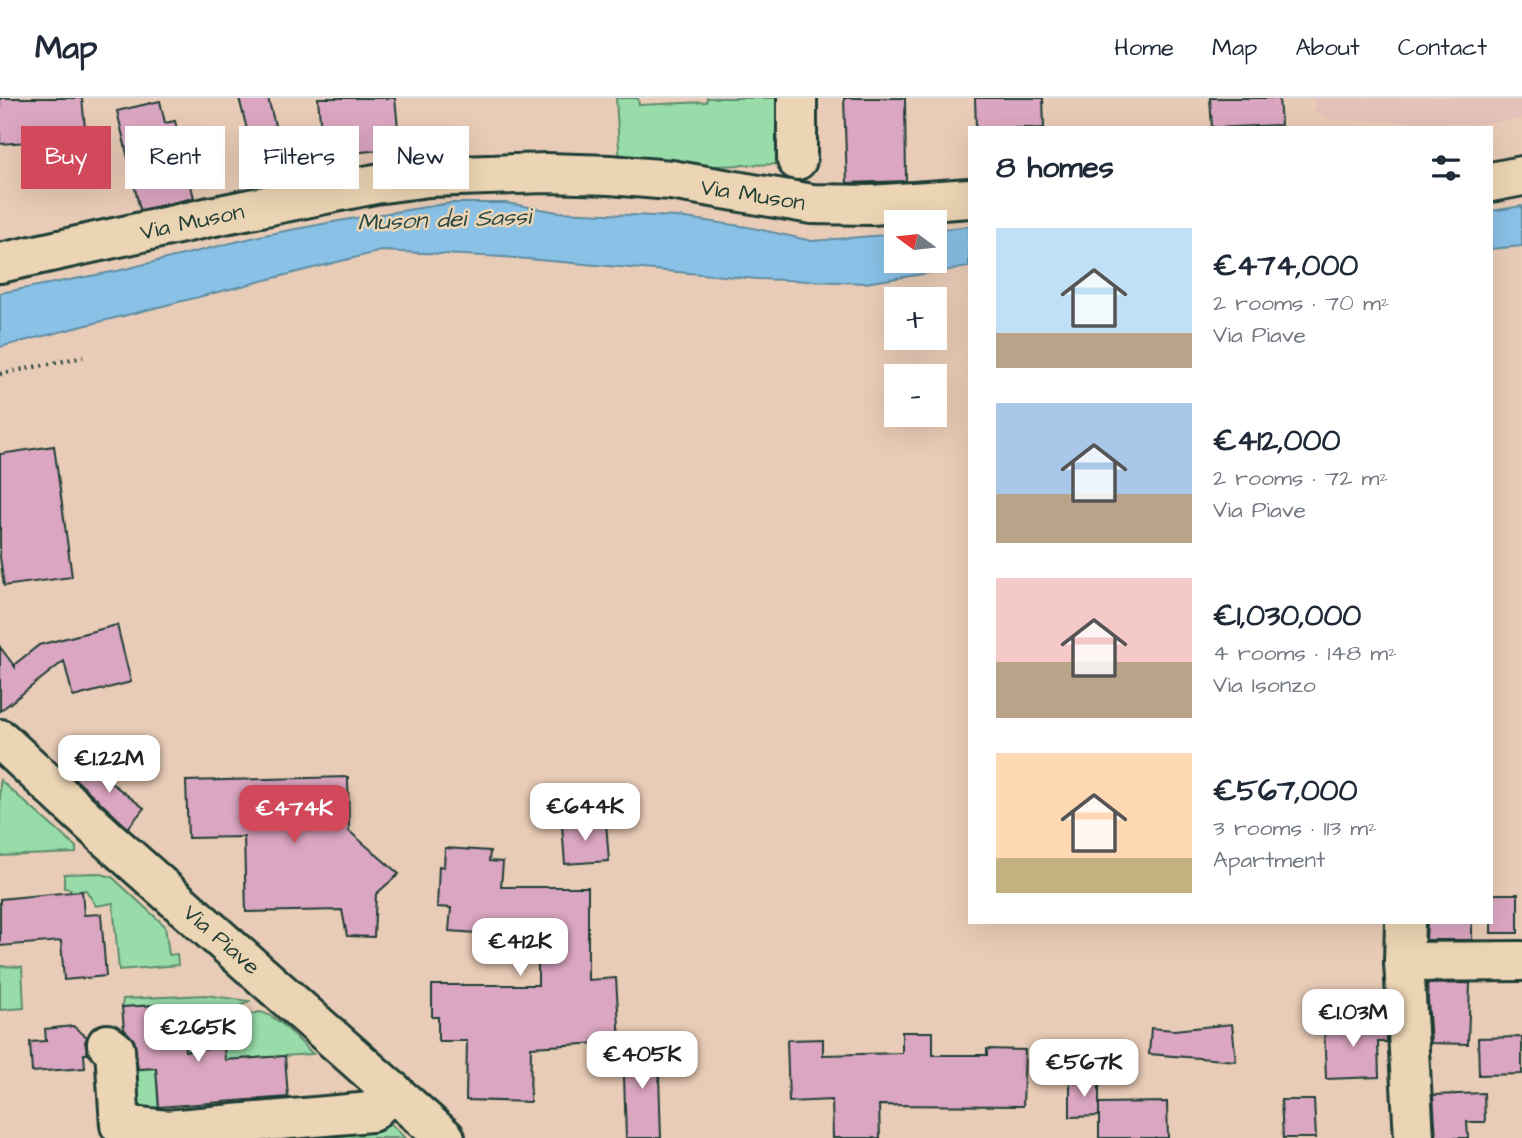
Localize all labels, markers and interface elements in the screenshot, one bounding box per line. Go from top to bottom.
text: Map [35,25,97,71]
text: Home [1114,31,1174,65]
text: Map [1212,31,1257,65]
text: About [1295,31,1360,65]
text: Contact [1398,31,1487,65]
chip: Buy [21,126,111,189]
chip: Rent [125,126,225,189]
chip: Filters [239,126,359,189]
chip: New [373,126,469,189]
text: 8 homes [996,147,1114,189]
icon: filters [1427,149,1465,187]
street label: Via Muson [698,171,807,219]
street label: Via Muson [137,195,247,249]
water label: Muson dei Sassi [357,200,534,240]
north arrow [884,210,947,273]
map controls [884,210,947,427]
text: €474,000 [1213,245,1358,287]
icon: home [1052,256,1136,340]
button: + [884,287,947,350]
text: 2 rooms · 70 m² [1213,287,1389,319]
text: Via Piave [1213,319,1306,351]
button: − [884,364,947,427]
text: €412,000 [1213,420,1340,462]
icon: home [1052,431,1136,515]
text: 2 rooms · 72 m² [1213,462,1388,494]
text: Via Piave [1213,494,1306,526]
text: €1,030,000 [1213,595,1361,637]
icon: home [1052,606,1136,690]
text: 4 rooms · 148 m² [1213,637,1397,669]
text: Via Isonzo [1213,669,1316,701]
pin: €1.22M [52,736,166,795]
text: €1.22M [74,742,144,774]
text: €567,000 [1213,770,1357,812]
icon: home [1052,781,1136,865]
pin: €644K [536,784,634,843]
pin: €474K [245,786,343,845]
text: €644K [546,790,624,822]
text: €474K [255,792,333,824]
text: 3 rooms · 113 m² [1213,812,1377,844]
text: Apartment [1213,844,1325,876]
street label: Via Piave [176,897,267,982]
pin: €412K [471,918,569,978]
text: €412K [488,925,552,957]
pin: €1.03M [1296,990,1410,1049]
text: €1.03M [1318,996,1388,1028]
pin: €265K [149,1004,247,1064]
text: €265K [160,1011,236,1043]
pin: €405K [593,1032,691,1091]
text: €405K [603,1038,681,1070]
pin: €567K [1035,1040,1133,1099]
text: €567K [1045,1046,1123,1078]

